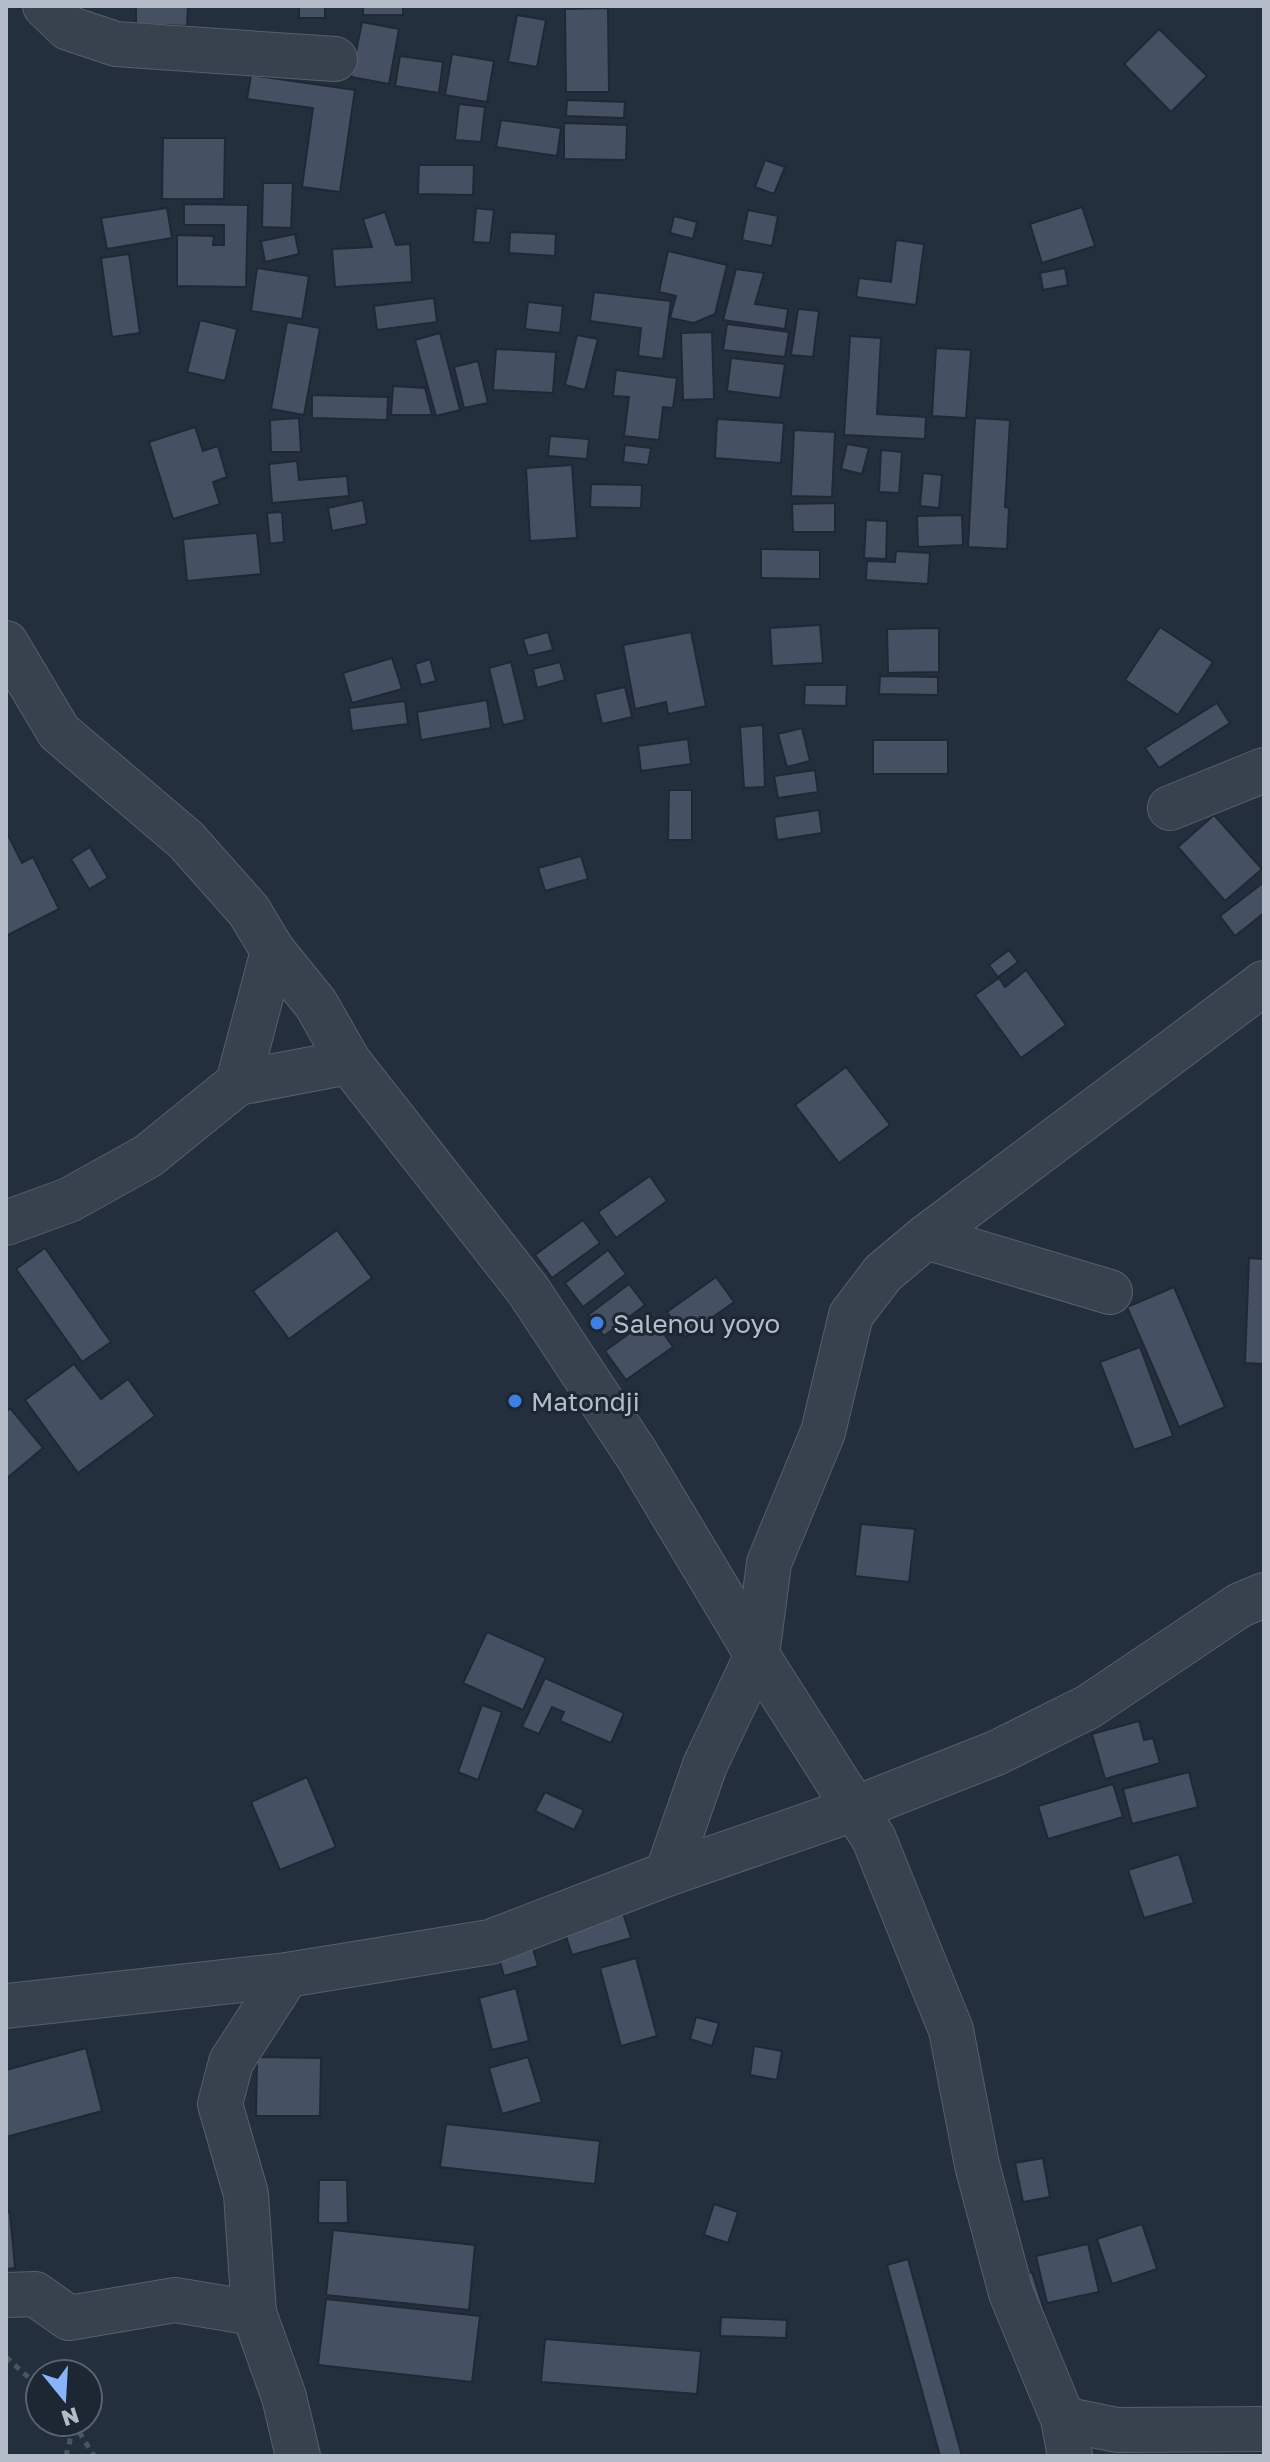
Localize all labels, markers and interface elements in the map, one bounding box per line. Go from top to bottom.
place label: Salenou yoyo [613,1308,780,1339]
marker: Salenou yoyo [588,1314,606,1332]
place label: Matondji [531,1386,640,1417]
marker: Matondji [506,1392,524,1410]
north arrow [24,2358,104,2438]
text: N [58,2402,82,2433]

